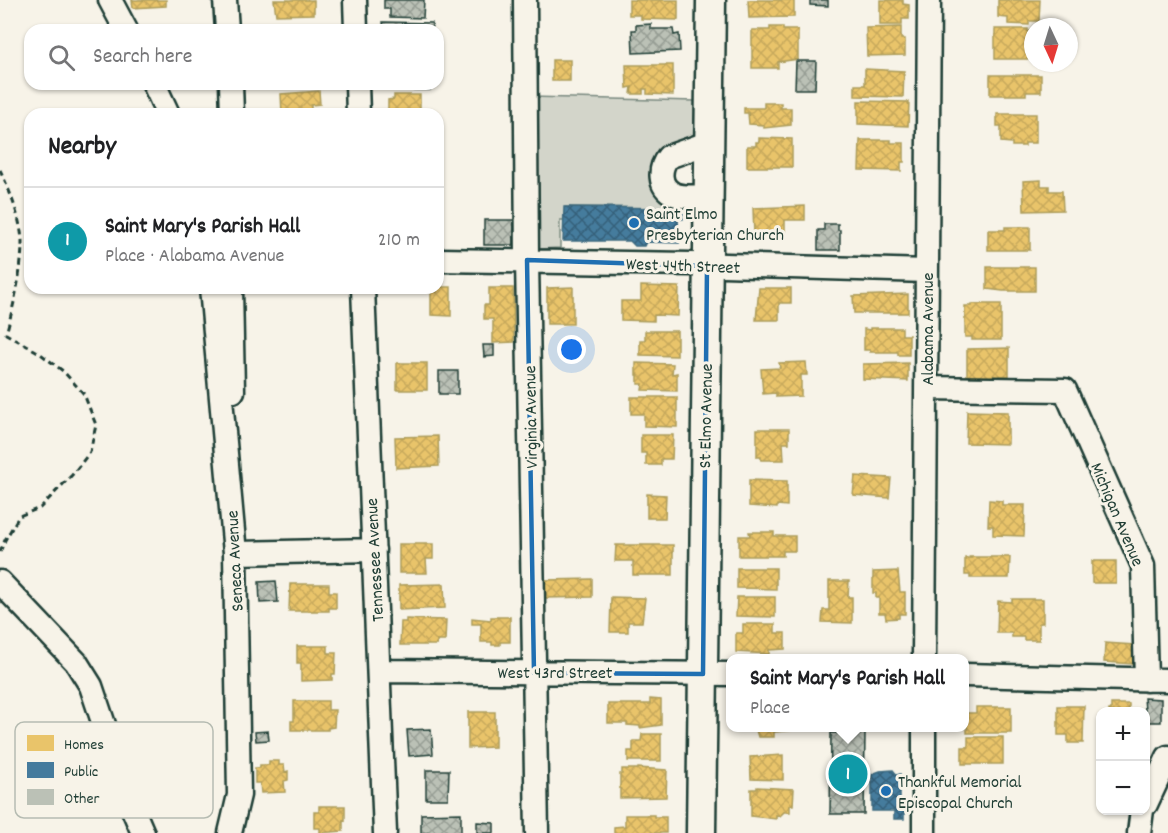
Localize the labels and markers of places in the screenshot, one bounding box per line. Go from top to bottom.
place label: Saint Elmo Presbyterian Church [646,203,784,249]
marker: Saint Elmo Presbyterian Church [627,216,641,230]
pin: 1 [828,752,868,796]
place label: Thankful Memorial Episcopal Church [898,771,1022,817]
marker: Thankful Memorial Episcopal Church [879,784,893,798]

